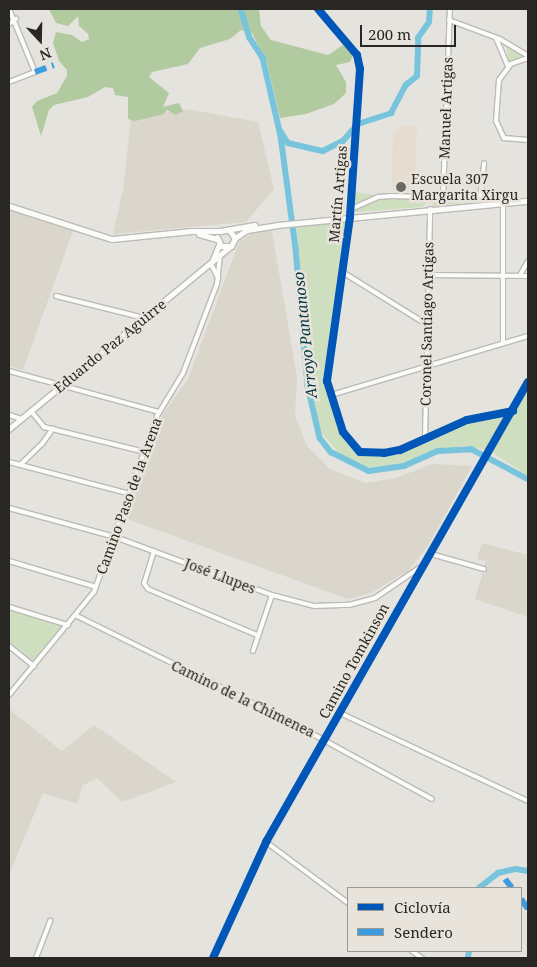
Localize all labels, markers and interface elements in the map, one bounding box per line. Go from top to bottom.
north arrow [15,15,65,65]
scale bar [362,15,458,47]
text: 200 m [368,24,411,44]
text: N [37,44,54,65]
street label: Manuel Artigas [436,57,456,159]
street label: Martín Artigas [325,145,351,243]
place label: Escuela 307 Margarita Xirgu [411,171,518,203]
marker: Escuela 307 Margarita Xirgu [395,181,407,193]
street label: Coronel Santiago Artigas [417,242,437,406]
water label: Arroyo Pantanoso [289,271,321,399]
street label: Eduardo Paz Aguirre [51,296,169,396]
street label: Camino Paso de la Arena [93,415,165,577]
street label: José Llupes [182,555,258,597]
street label: Camino Tomkinson [315,600,393,722]
street label: Camino de la Chimenea [168,657,318,741]
legend [347,887,522,952]
text: Ciclovía [394,897,451,917]
text: Sendero [394,922,453,942]

